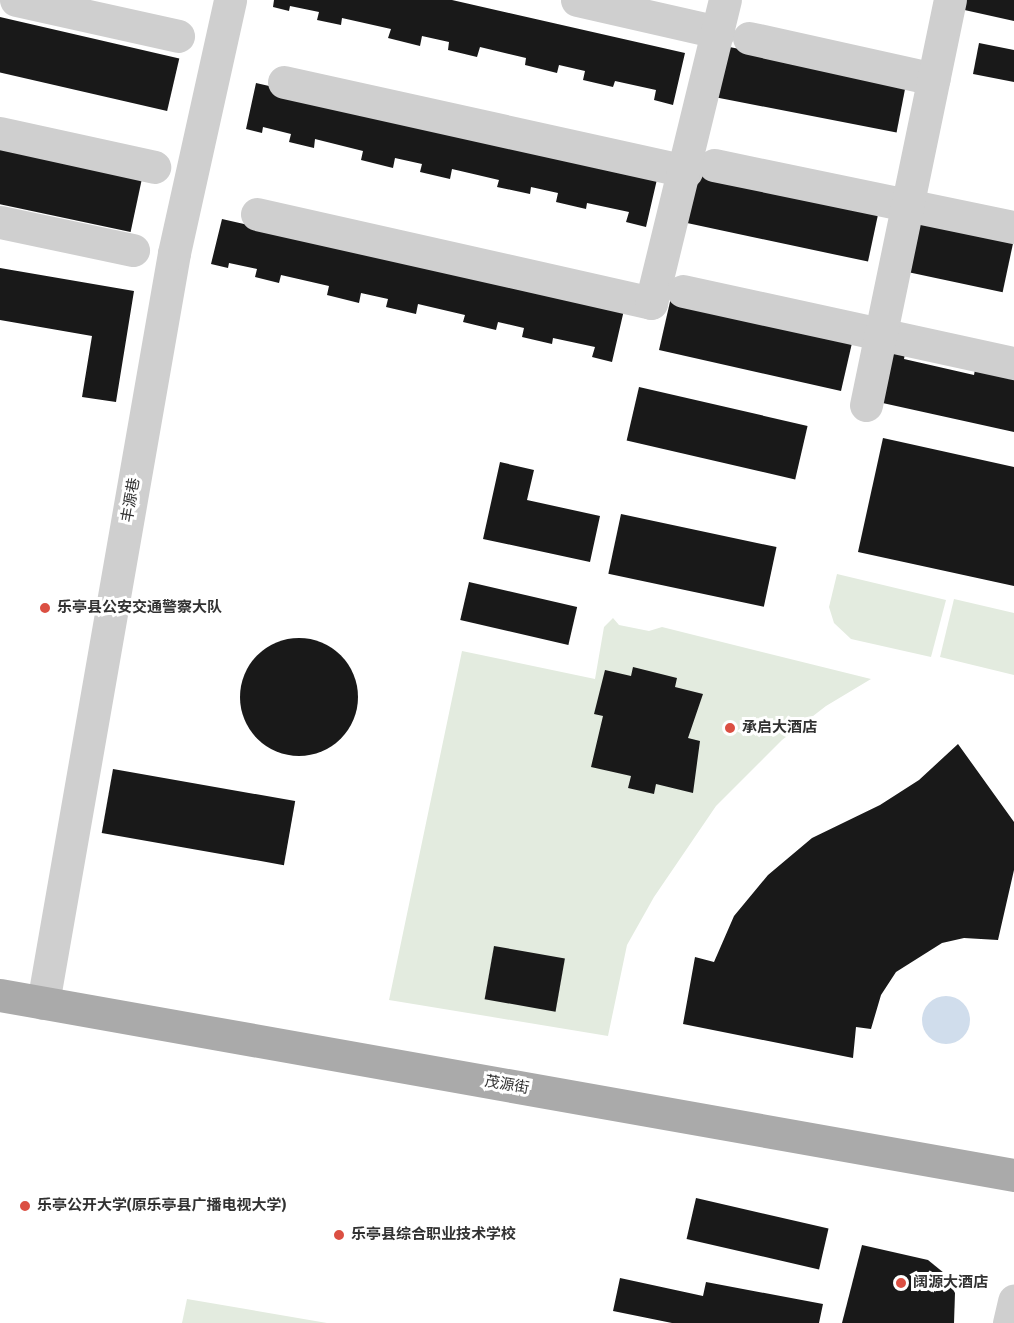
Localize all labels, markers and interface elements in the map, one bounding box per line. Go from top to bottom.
street label: 丰源巷 [118,476,144,524]
place label: 乐亭县公安交通警察大队 [57,599,222,617]
marker: 乐亭县公安交通警察大队 [38,601,52,615]
place label: 承启大酒店 [742,719,817,737]
marker: 承启大酒店 [723,721,737,735]
street label: 茂源街 [483,1072,531,1098]
place label: 乐亭公开大学(原乐亭县广播电视大学) [37,1197,286,1215]
marker: 乐亭公开大学(原乐亭县广播电视大学) [18,1199,32,1213]
place label: 乐亭县综合职业技术学校 [351,1226,516,1244]
marker: 乐亭县综合职业技术学校 [332,1228,346,1242]
place label: 阔源大酒店 [913,1274,988,1292]
marker: 阔源大酒店 [894,1276,908,1290]

